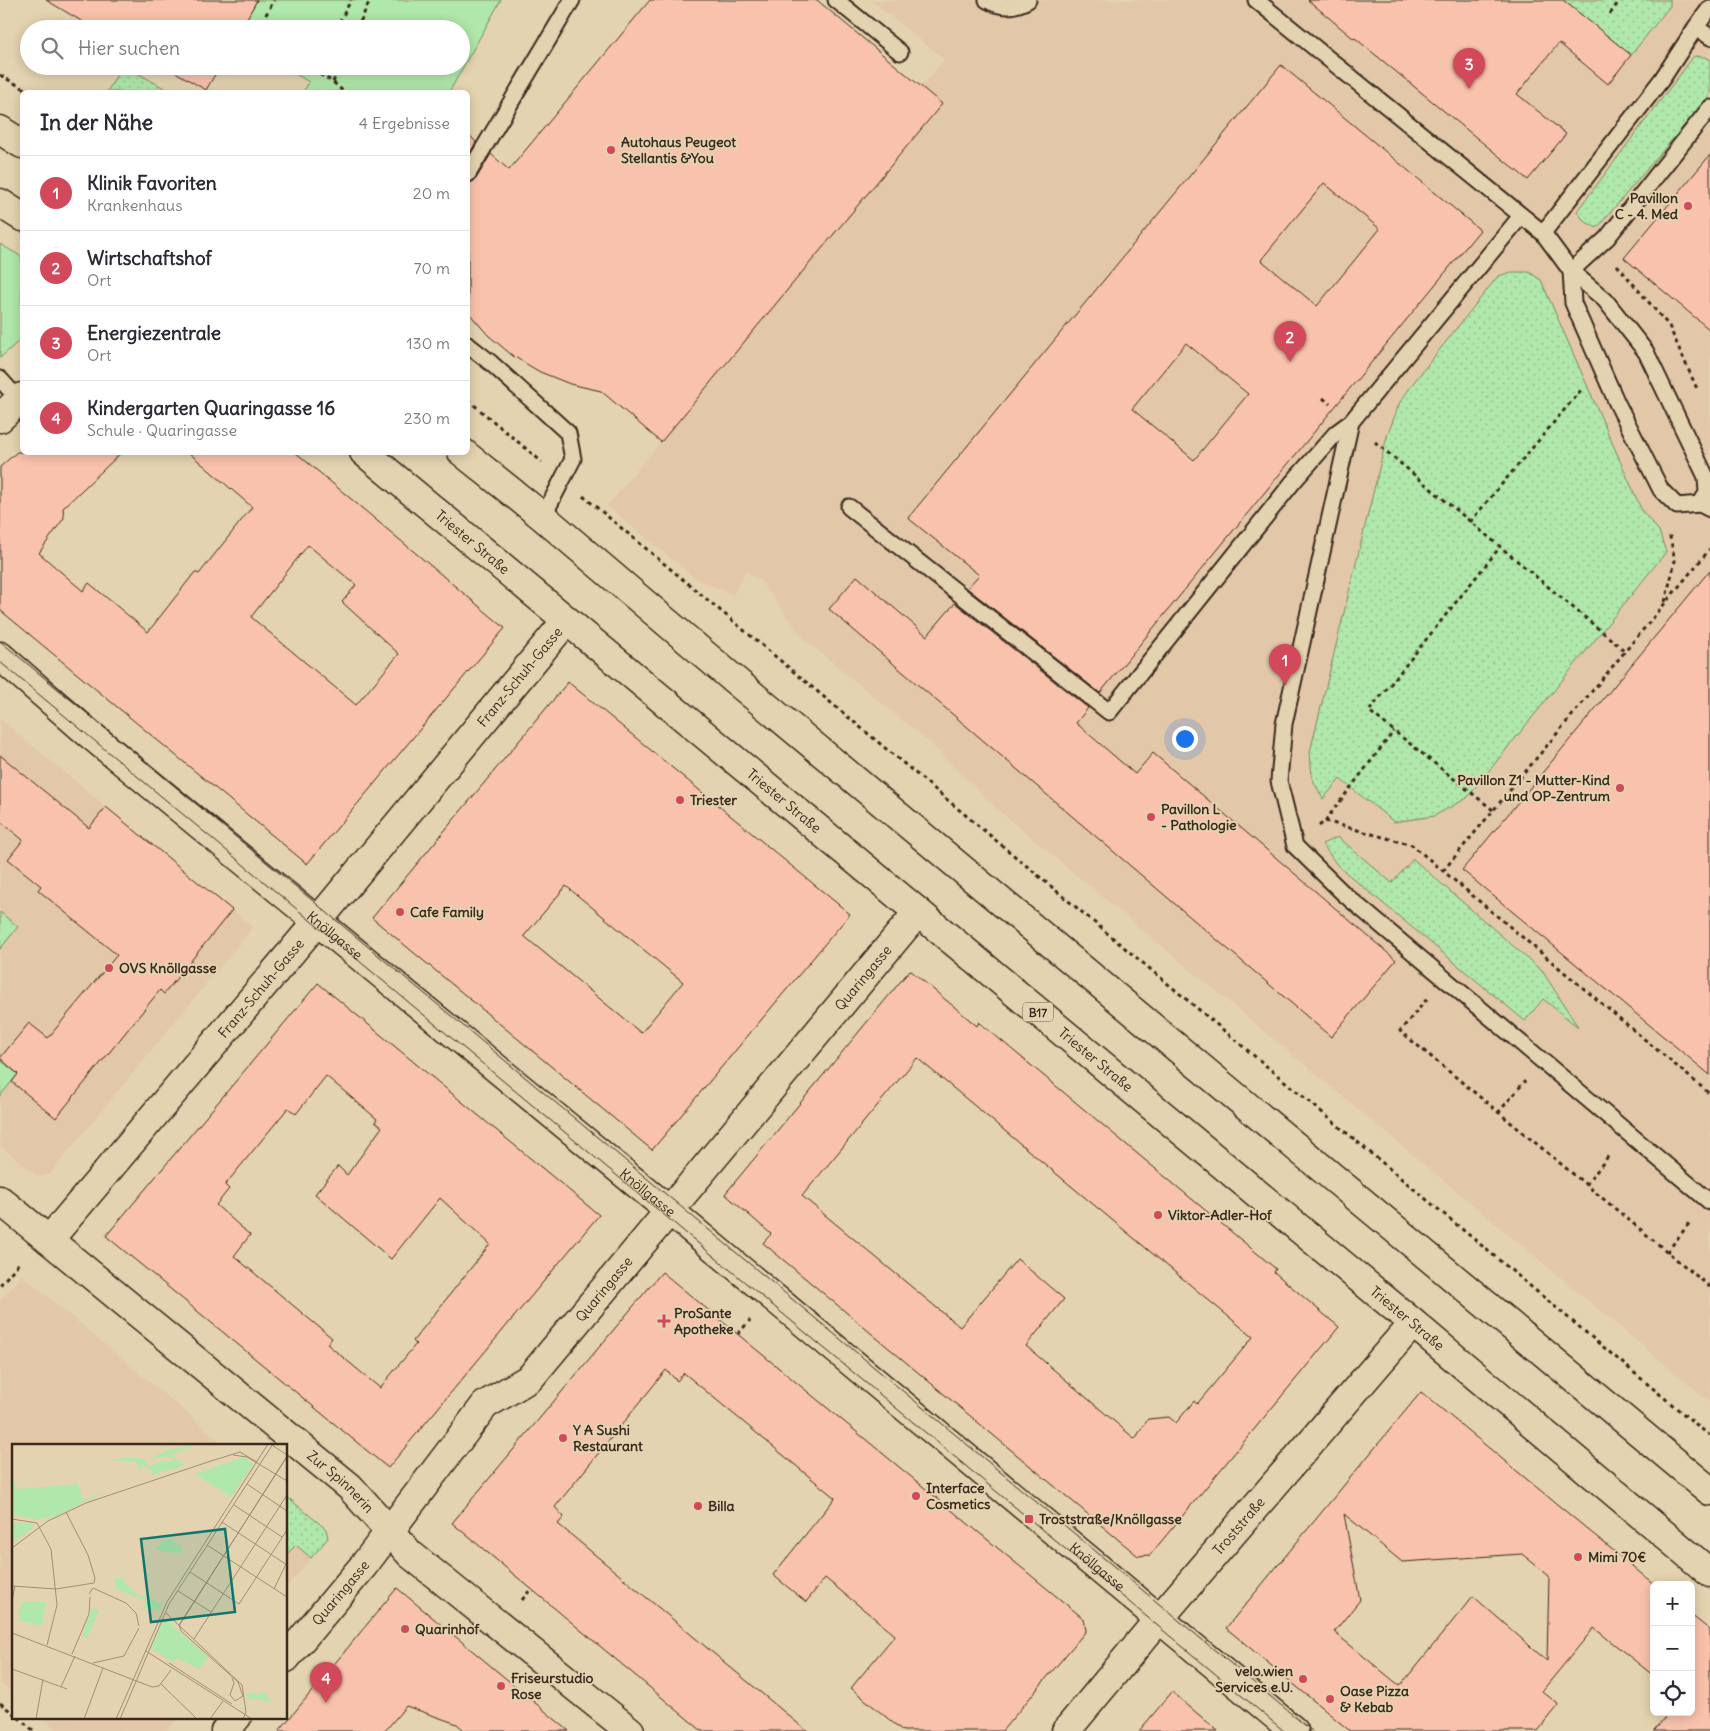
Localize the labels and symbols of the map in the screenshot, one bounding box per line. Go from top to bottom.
pin: 3 [1453,48,1485,89]
place label: Autohaus Peugeot Stellantis &You [621,133,736,167]
marker: Autohaus Peugeot Stellantis &You [605,144,617,156]
place label: Pavillon C - 4. Med [1615,189,1679,223]
marker: Pavillon C - 4. Med [1682,200,1694,212]
pin: 2 [1274,321,1306,362]
street label: Triester Straße [432,506,513,578]
street label: Franz-Schuh-Gasse [473,623,566,730]
pin: 1 [1269,644,1301,685]
your location [1172,726,1198,752]
street label: Triester Straße [743,765,825,837]
place label: Pavillon Z1 - Mutter-Kind und OP-Zentrum [1457,771,1611,805]
marker: Pavillon Z1 - Mutter-Kind und OP-Zentrum [1614,782,1626,794]
place label: Triester [690,791,737,809]
marker: Triester [674,794,686,806]
place label: Pavillon L - Pathologie [1161,800,1237,834]
marker: Pavillon L - Pathologie [1145,811,1157,823]
place label: Cafe Family [410,903,484,921]
marker: Cafe Family [394,906,406,918]
street label: Knöllgasse [303,907,366,964]
street label: Franz-Schuh-Gasse [214,935,308,1042]
street label: Quaringasse [831,942,896,1014]
place label: OVS Knöllgasse [119,959,217,977]
marker: OVS Knöllgasse [103,962,115,974]
road number: B17 [1023,1002,1053,1022]
street label: Triester Straße [1055,1023,1137,1096]
street label: Knöllgasse [616,1164,679,1221]
place label: Viktor-Adler-Hof [1168,1206,1273,1224]
marker: Viktor-Adler-Hof [1152,1209,1164,1221]
street label: Quaringasse [571,1253,636,1326]
street label: Triester Straße [1366,1282,1448,1354]
place label: ProSante Apotheke [674,1304,734,1338]
marker: ProSante Apotheke [658,1315,670,1327]
place label: Y A Sushi Restaurant [572,1421,643,1455]
marker: Y A Sushi Restaurant [557,1432,569,1444]
inset map [12,1444,288,1718]
street label: Zur Spinnerin [303,1446,378,1517]
place label: Interface Cosmetics [926,1479,991,1513]
marker: Interface Cosmetics [910,1490,922,1502]
street label: Troststraße [1209,1493,1269,1559]
place label: Billa [708,1497,735,1515]
marker: Billa [692,1500,704,1512]
place label: Troststraße/Knöllgasse [1039,1510,1182,1528]
marker: Troststraße/Knöllgasse [1023,1513,1035,1525]
street label: Knöllgasse [1066,1539,1129,1595]
place label: Mimi 70€ [1588,1548,1646,1566]
marker: Mimi 70€ [1572,1551,1584,1563]
street label: Quaringasse [308,1557,373,1629]
place label: Quarinhof [415,1620,480,1638]
marker: Quarinhof [399,1623,411,1635]
pin: 4 [310,1662,342,1703]
place label: velo.wien Services e.U. [1215,1662,1293,1696]
place label: Friseurstudio Rose [511,1669,594,1703]
marker: velo.wien Services e.U. [1297,1673,1309,1685]
marker: Friseurstudio Rose [495,1680,507,1692]
place label: Oase Pizza & Kebab [1340,1682,1409,1716]
marker: Oase Pizza & Kebab [1324,1693,1336,1705]

